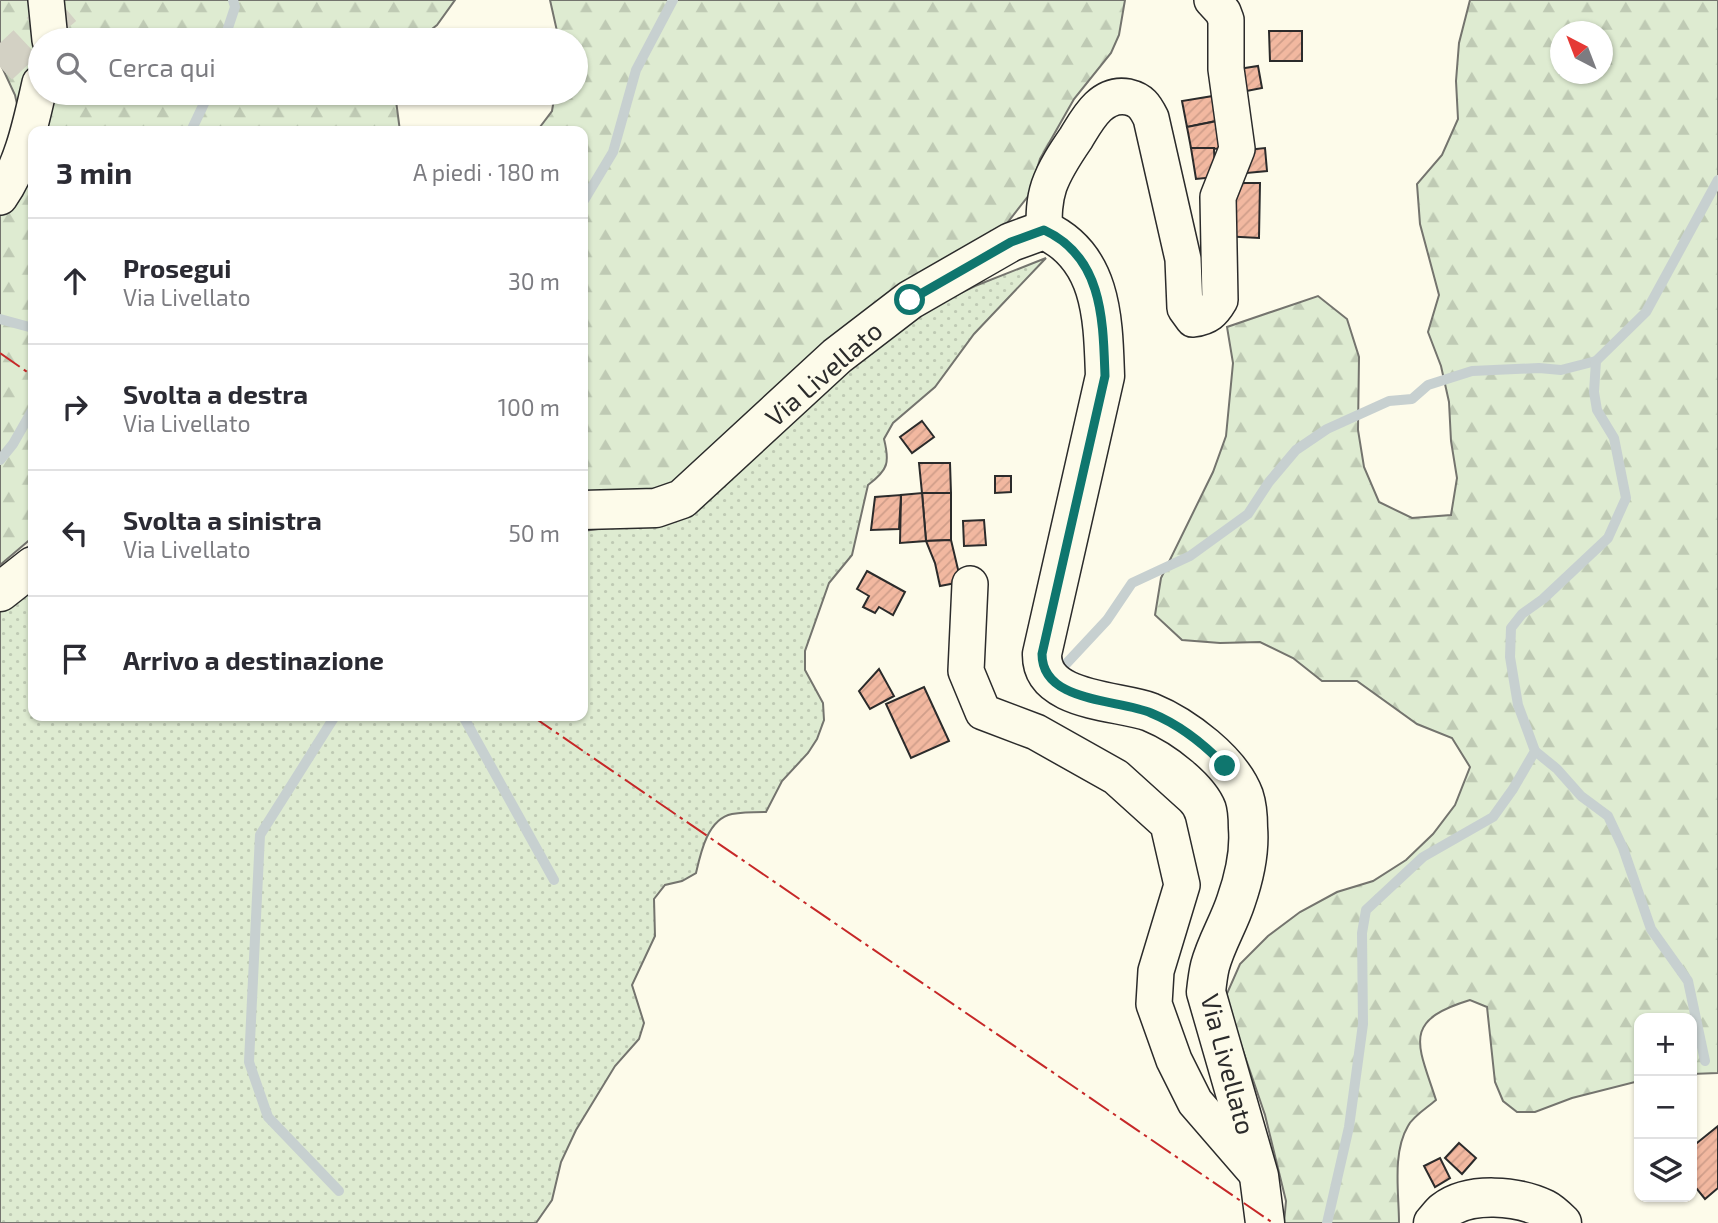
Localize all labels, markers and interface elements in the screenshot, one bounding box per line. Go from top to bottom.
north arrow [1550,21,1613,84]
search box [28,28,588,105]
icon: search [52,48,90,86]
text: Cerca qui [108,51,216,82]
text: 3 min [56,154,132,190]
text: A piedi · 180 m [413,158,560,186]
text: Prosegui [123,252,231,283]
icon: ahead [56,262,94,300]
text: 30 m [508,267,560,295]
text: Via Livellato [123,283,251,311]
route start [894,284,925,315]
street label: Via Livellato [758,314,888,432]
text: Svolta a destra [123,378,308,409]
icon: right [56,388,94,426]
text: 100 m [498,393,560,421]
text: Via Livellato [123,409,251,437]
text: Svolta a sinistra [123,504,322,535]
icon: left [56,514,94,552]
text: 50 m [509,519,560,547]
text: Via Livellato [123,535,251,563]
icon: arrive [56,640,94,678]
text: Arrivo a destinazione [123,644,384,675]
route end [1209,750,1240,781]
street label: Via Livellato [1195,990,1263,1138]
map controls [1634,1013,1697,1202]
button: + [1634,1013,1697,1076]
button: − [1634,1076,1697,1139]
button: layers [1634,1139,1697,1202]

